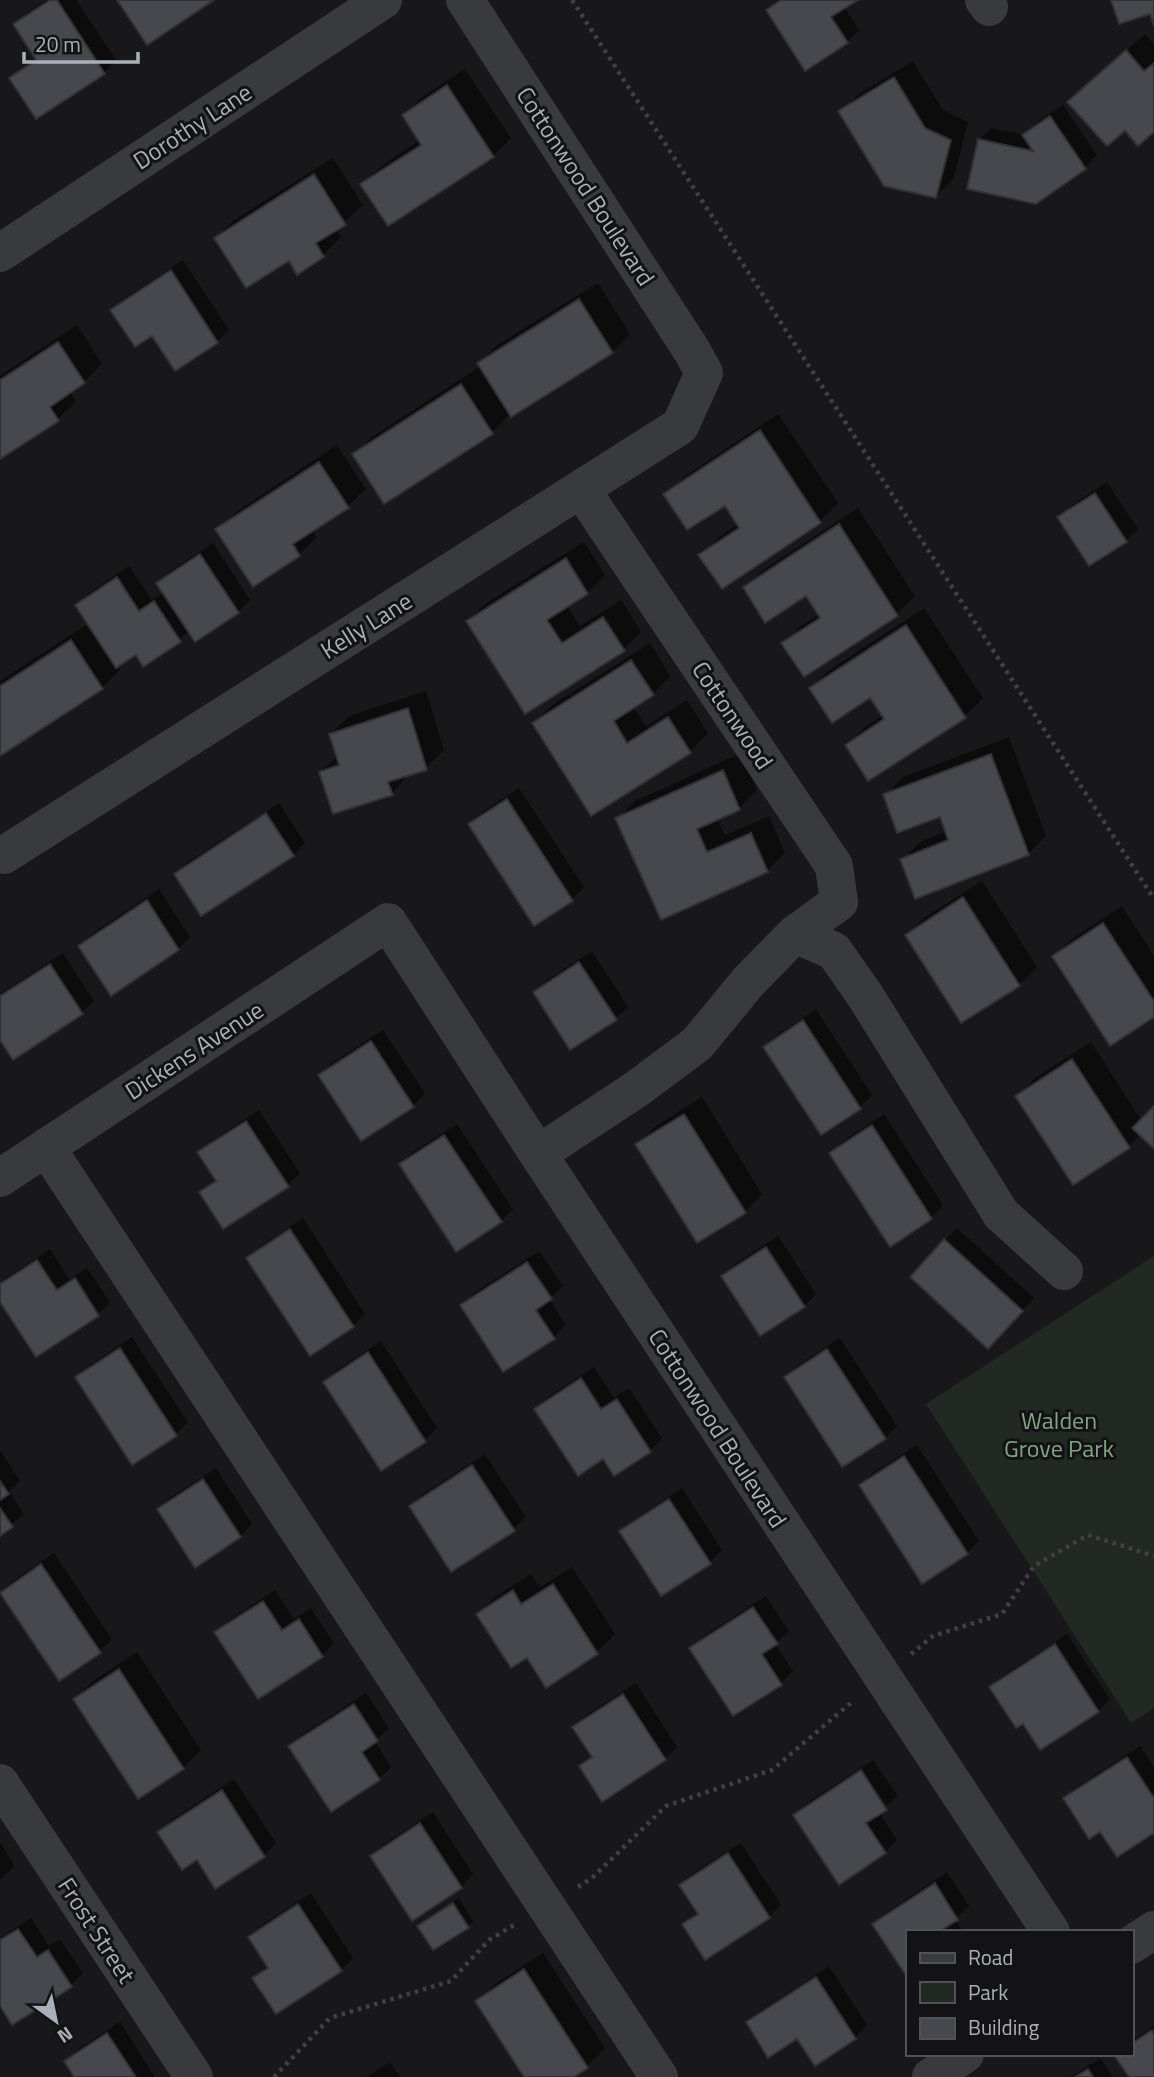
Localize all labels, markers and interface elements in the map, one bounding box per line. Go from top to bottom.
scale bar [24,21,138,65]
text: 20 m [35,28,81,60]
street label: Dorothy Lane [125,74,259,178]
street label: Cottonwood Boulevard [508,79,664,293]
street label: Kelly Lane [313,583,419,667]
street label: Cottonwood [683,654,783,776]
street label: Dickens Avenue [118,992,270,1108]
street label: Cottonwood Boulevard [640,1321,796,1535]
park label: Walden Grove Park [1004,1402,1114,1466]
street label: Frost Street [49,1870,145,1990]
legend [906,1930,1133,2056]
text: Road [968,1941,1013,1973]
text: Park [968,1976,1008,2008]
north arrow [21,1986,91,2056]
text: Building [968,2011,1040,2043]
text: N [52,2020,79,2051]

